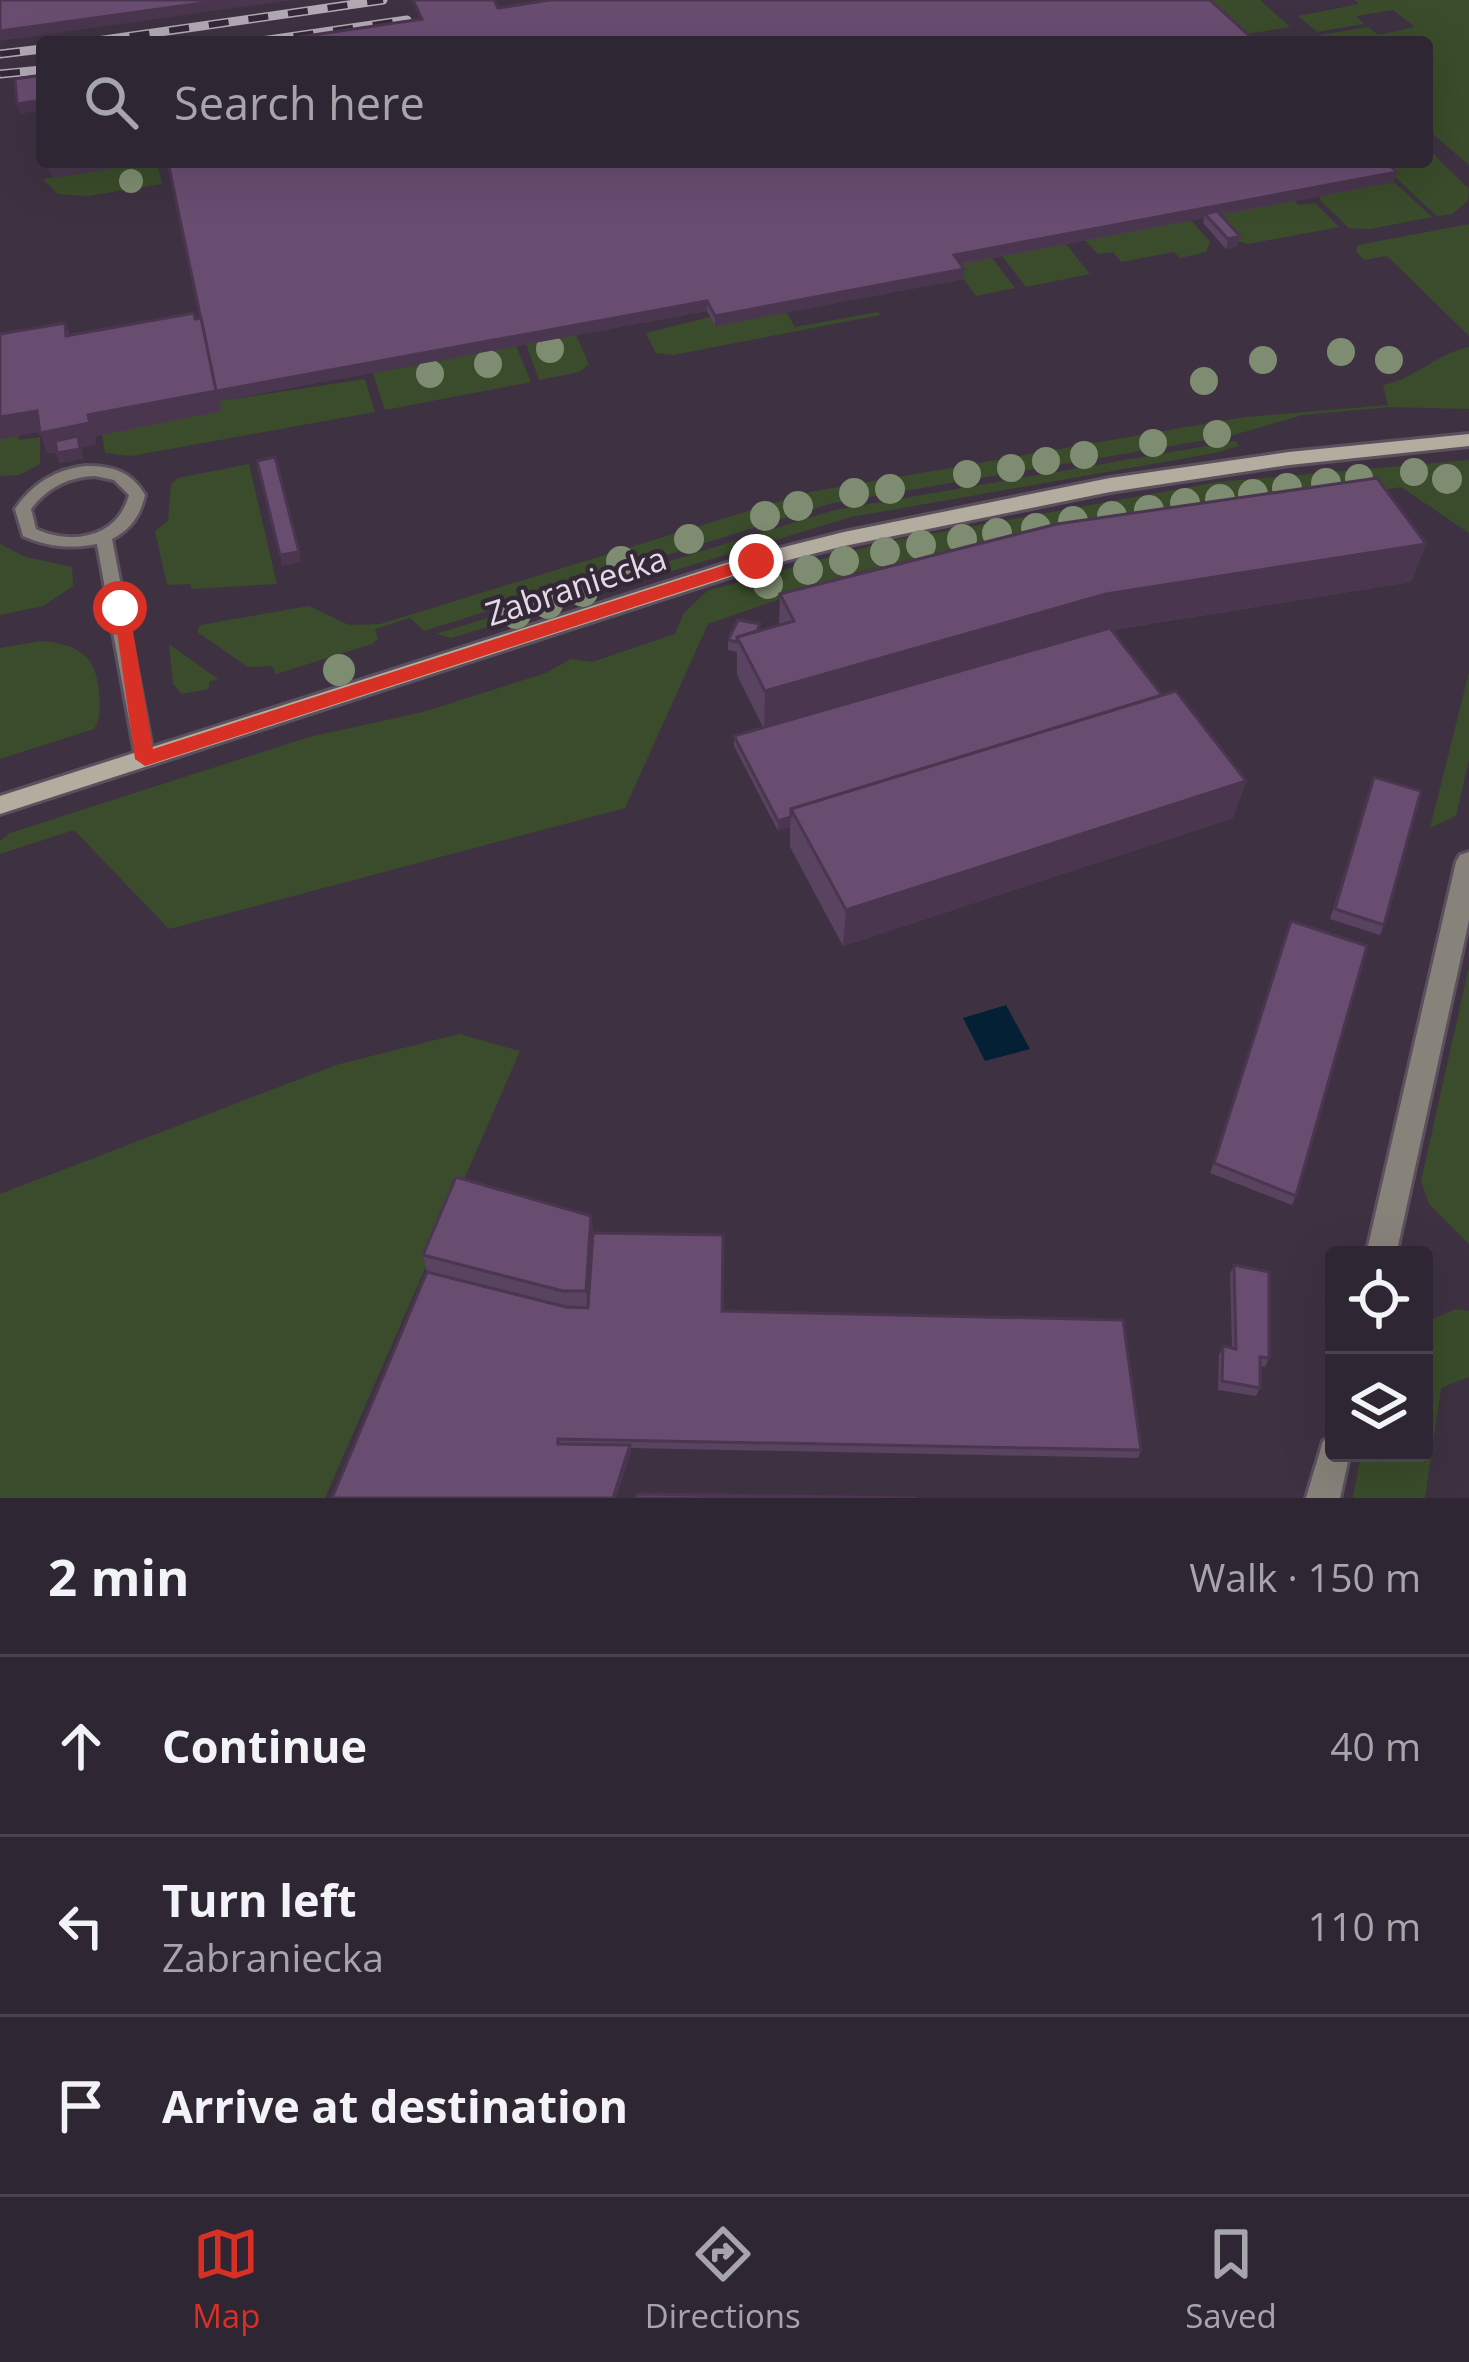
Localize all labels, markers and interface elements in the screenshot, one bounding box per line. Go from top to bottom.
search box [36,36,1433,168]
icon: search [78,69,144,135]
text: Search here [174,72,425,133]
route end [729,534,783,588]
street label: Zabraniecka [480,535,672,636]
route start [93,581,147,635]
map controls [1325,1246,1433,1462]
button: locate [1325,1246,1433,1354]
button: layers [1325,1354,1433,1462]
text: 2 min [48,1541,190,1611]
text: Walk · 150 m [1189,1550,1421,1603]
icon: ahead [48,1713,114,1779]
text: Continue [162,1715,367,1776]
text: 40 m [1330,1719,1421,1772]
text: Turn left [162,1869,357,1930]
icon: left [48,1893,114,1959]
text: 110 m [1308,1899,1421,1952]
text: Zabraniecka [162,1930,384,1983]
icon: arrive [48,2073,114,2139]
text: Arrive at destination [162,2075,628,2136]
tab: Map [192,2221,260,2338]
tab: Directions [645,2221,801,2338]
tab: Saved [1185,2221,1277,2338]

